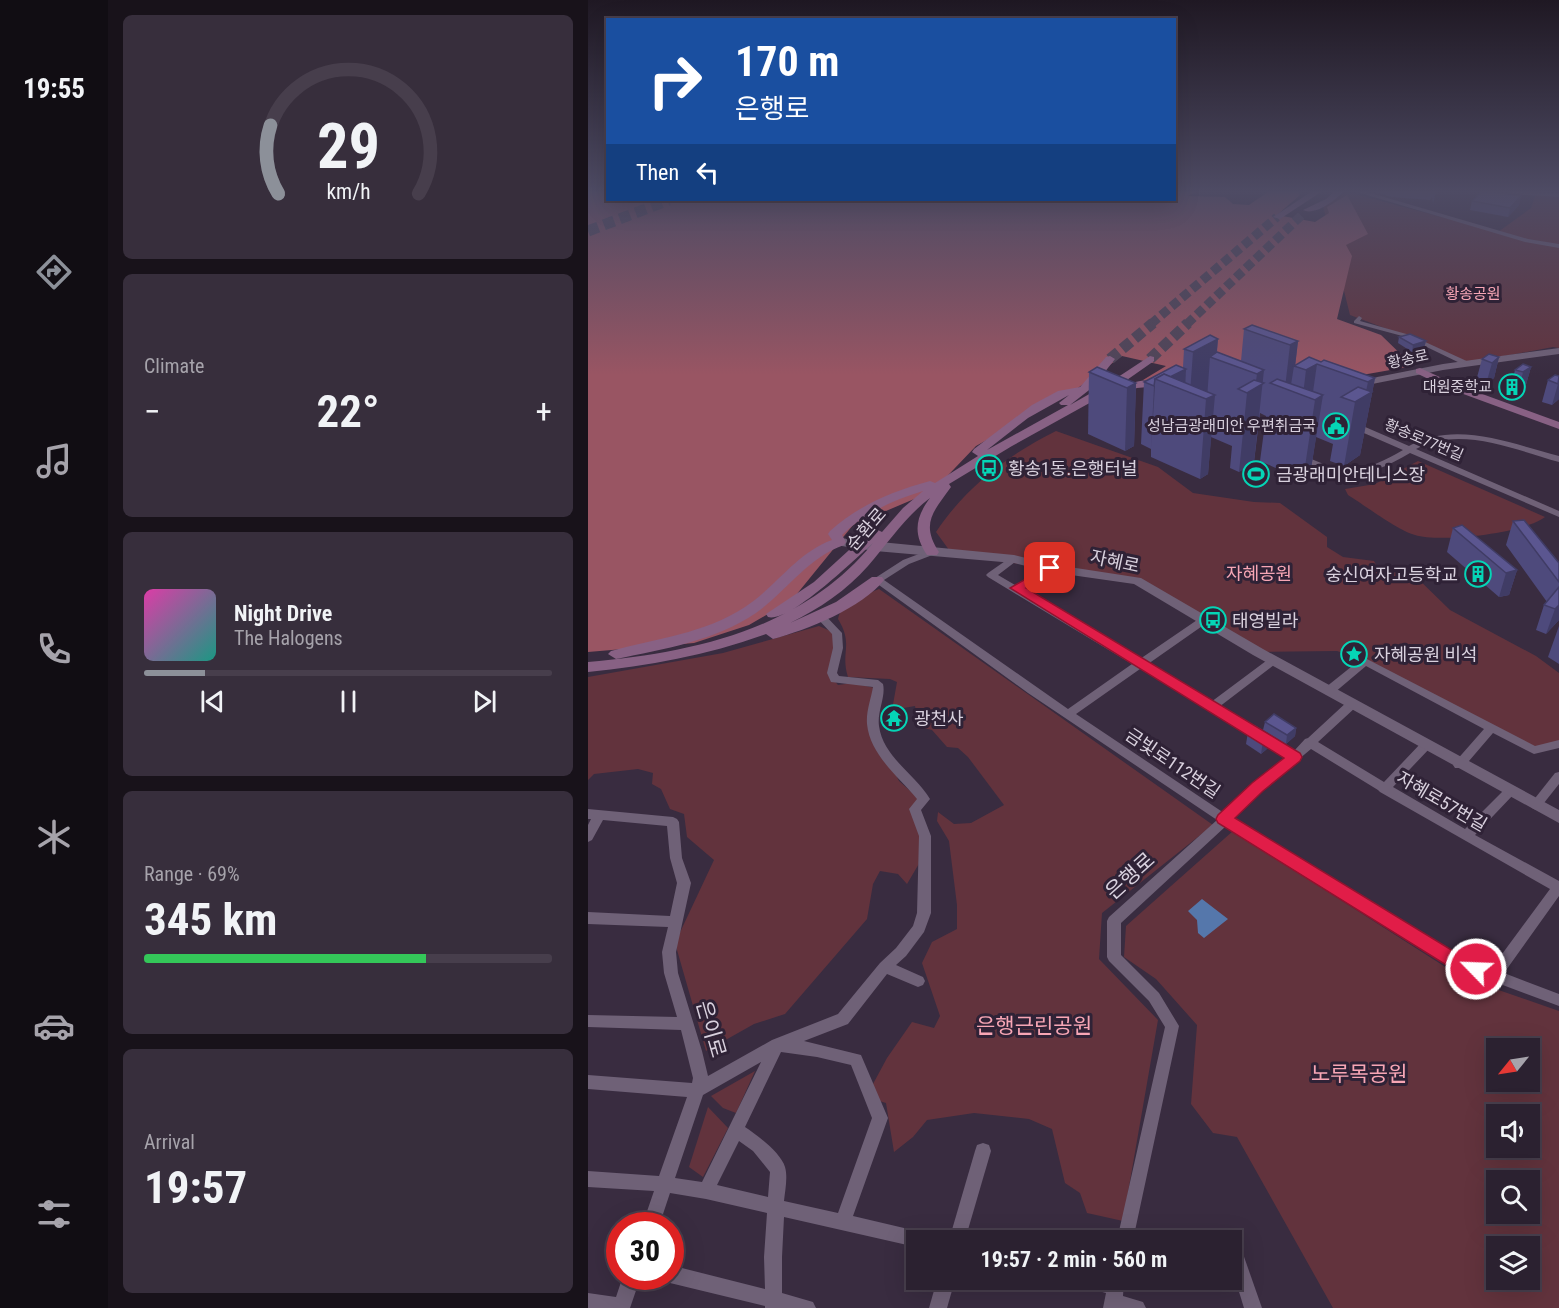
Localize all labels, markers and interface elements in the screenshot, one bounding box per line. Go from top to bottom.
text: 170 m [735,37,840,86]
icon: right [636,42,714,120]
text: 19:55 [23,73,85,105]
text: 은행로 [735,93,810,125]
text: 29 [316,110,380,183]
icon: left [691,156,724,189]
text: Then [636,160,679,185]
text: km/h [326,179,370,204]
icon: directions [33,251,75,293]
park label: 황송공원 [1445,285,1501,303]
street label: 황송로 [1386,346,1430,372]
text: Climate [144,354,204,378]
building icon: 대원중학교 [1497,372,1527,402]
place label: 대원중학교 [1423,378,1492,396]
text: 22° [317,385,380,438]
text: − [144,392,161,431]
text: + [536,392,552,431]
public building icon: 성남금광래미안 우편취금국 [1321,411,1351,441]
street label: 황송로77번길 [1382,415,1466,465]
place label: 성남금광래미안 우편취금국 [1147,417,1316,435]
icon: music [33,440,75,482]
bus stop icon: 황송1동.은행터널 [974,453,1004,483]
place label: 황송1동.은행터널 [1008,458,1138,479]
sports icon: 금광래미안테니스장 [1241,459,1271,489]
place label: 금광래미안테니스장 [1276,464,1425,485]
street label: 순환로 [842,503,890,555]
pin [1024,542,1075,593]
street label: 자혜로 [1089,546,1141,576]
icon: arrive [1033,551,1066,584]
building icon: 숭신여자고등학교 [1463,559,1493,589]
park label: 자혜공원 [1226,563,1292,584]
place label: 숭신여자고등학교 [1326,564,1458,585]
text: Night Drive [234,601,332,626]
bus stop icon: 태영빌라 [1198,605,1228,635]
place label: 태영빌라 [1232,610,1299,631]
text: The Halogens [234,626,343,650]
icon: phone [33,628,75,670]
place icon: 자혜공원 비석 [1339,639,1369,669]
place label: 자혜공원 비석 [1374,644,1478,665]
icon: previous [196,685,229,718]
icon: pause [332,685,365,718]
icon: next [468,685,501,718]
temple icon: 광천사 [879,703,909,733]
place label: 광천사 [914,708,964,729]
street label: 금빛로112번길 [1122,724,1224,802]
street label: 자혜로57번길 [1393,767,1491,835]
icon: climate [33,816,75,858]
street label: 은행로 [1100,848,1160,904]
text: Range · 69% [144,862,240,886]
text: 345 km [144,893,277,946]
position arrow [1444,937,1508,1001]
street label: 은이로 [691,998,731,1060]
icon: car [33,1005,75,1047]
park label: 은행근린공원 [976,1014,1092,1038]
north arrow [1486,1038,1540,1092]
map controls [1486,1038,1540,1290]
park label: 노루목공원 [1311,1062,1407,1086]
button: sound [1486,1104,1540,1158]
text: Arrival [144,1130,195,1154]
text: 19:57 [144,1161,247,1214]
button: search [1486,1170,1540,1224]
icon: filters [33,1193,75,1235]
speed limit sign: 30 [606,1212,684,1290]
button: layers [1486,1236,1540,1290]
text: 19:57 · 2 min · 560 m [981,1247,1167,1272]

